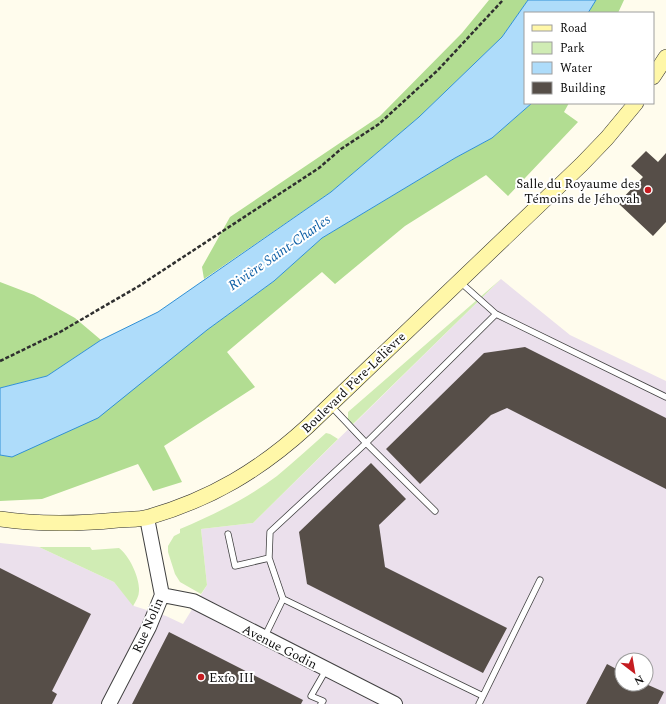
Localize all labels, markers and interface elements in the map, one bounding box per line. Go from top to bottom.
legend [524,12,654,104]
text: Road [560,19,587,38]
text: Park [560,39,585,58]
text: Water [560,59,592,78]
text: Building [560,79,606,98]
place label: Salle du Royaume des Témoins de Jéhovah [516,174,640,209]
marker: Salle du Royaume des Témoins de Jéhovah [643,185,653,195]
water label: Rivière Saint-Charles [224,209,335,296]
street label: Boulevard Père-Lelièvre [297,327,410,438]
street label: Rue Nolin [127,594,169,656]
street label: Avenue Godin [238,619,321,675]
north arrow [614,652,654,692]
place label: Exfo III [209,668,254,688]
text: N [631,671,647,690]
marker: Exfo III [196,672,206,682]

